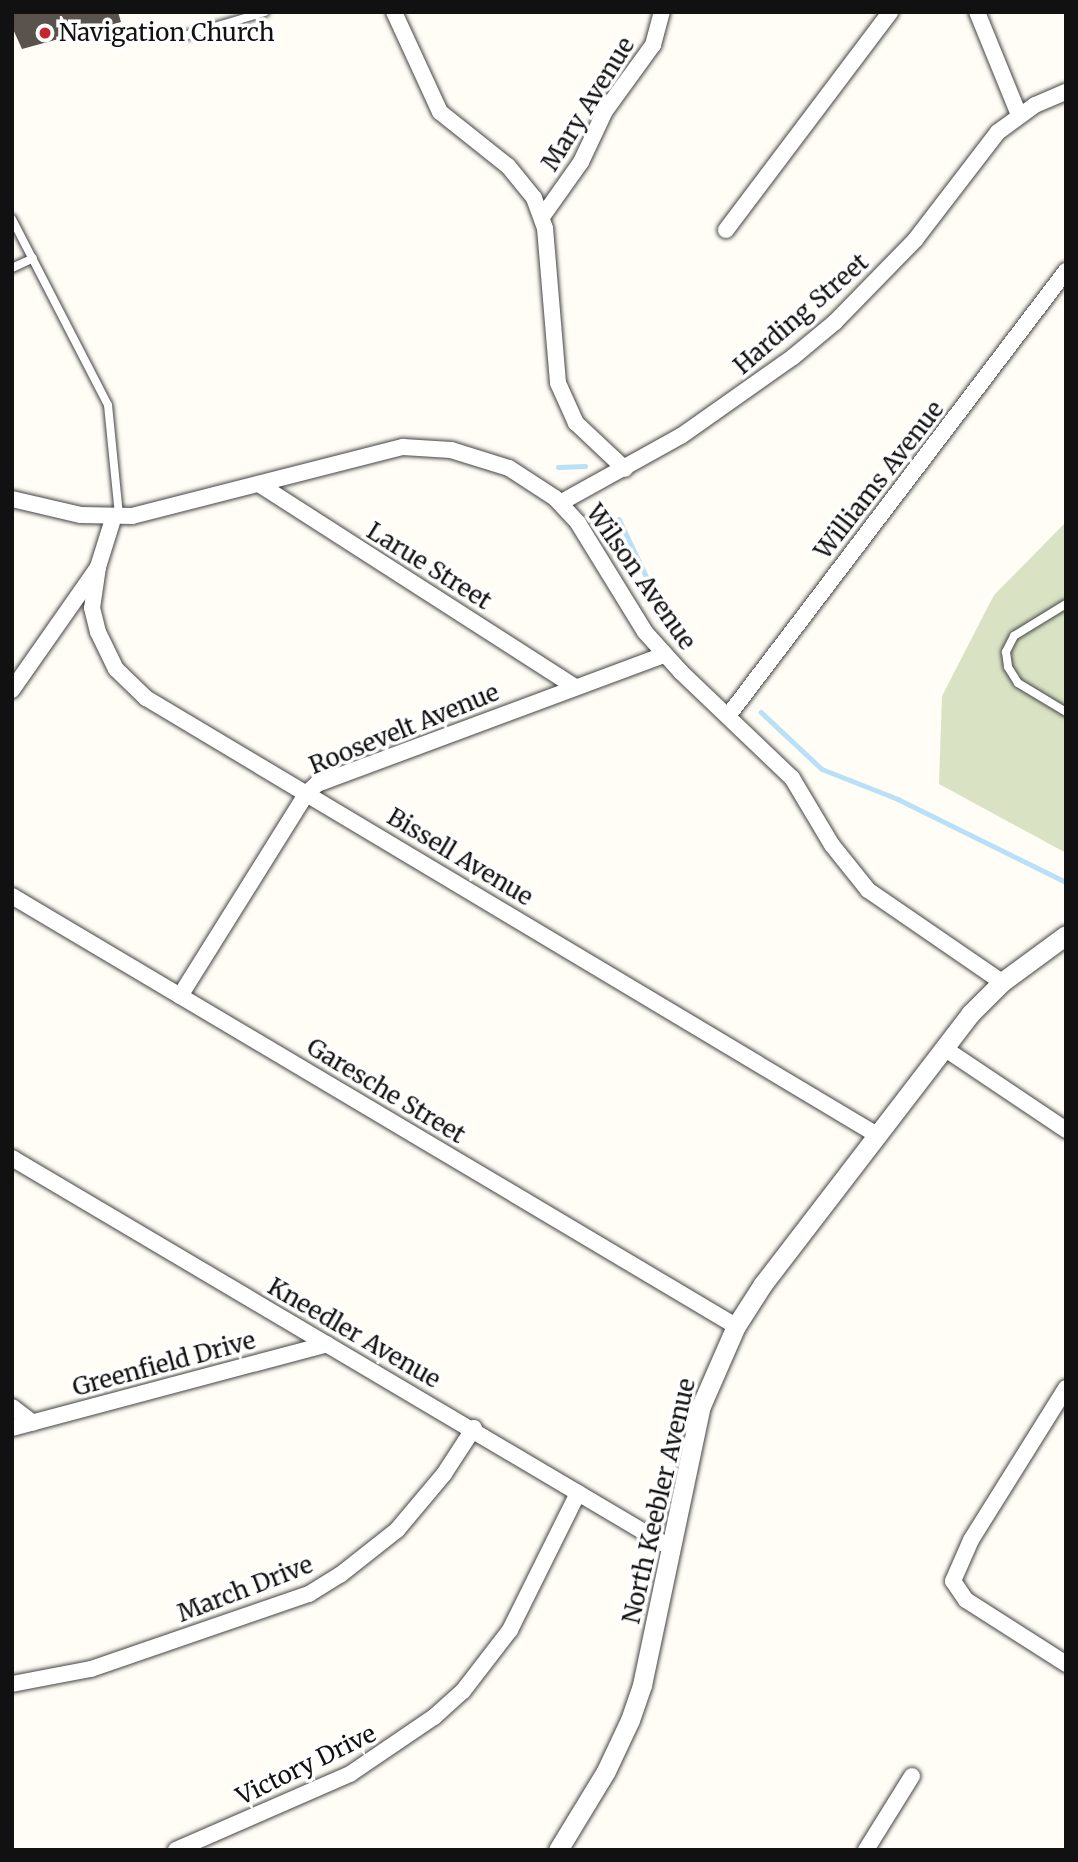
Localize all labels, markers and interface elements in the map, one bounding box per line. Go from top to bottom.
place label: Navigation Church [59,19,275,47]
marker: Navigation Church [37,25,53,41]
street label: Mary Avenue [536,32,640,176]
street label: Harding Street [728,248,874,380]
street label: Williams Avenue [808,395,950,565]
street label: Wilson Avenue [580,499,702,655]
street label: Larue Street [362,516,496,616]
street label: Roosevelt Avenue [305,678,503,780]
street label: Bissell Avenue [382,802,538,912]
street label: Garesche Street [302,1032,470,1150]
street label: Kneedler Avenue [263,1272,445,1394]
street label: Greenfield Drive [69,1326,259,1402]
street label: North Keebler Avenue [617,1376,701,1626]
street label: March Drive [173,1550,317,1628]
street label: Victory Drive [232,1719,380,1811]

